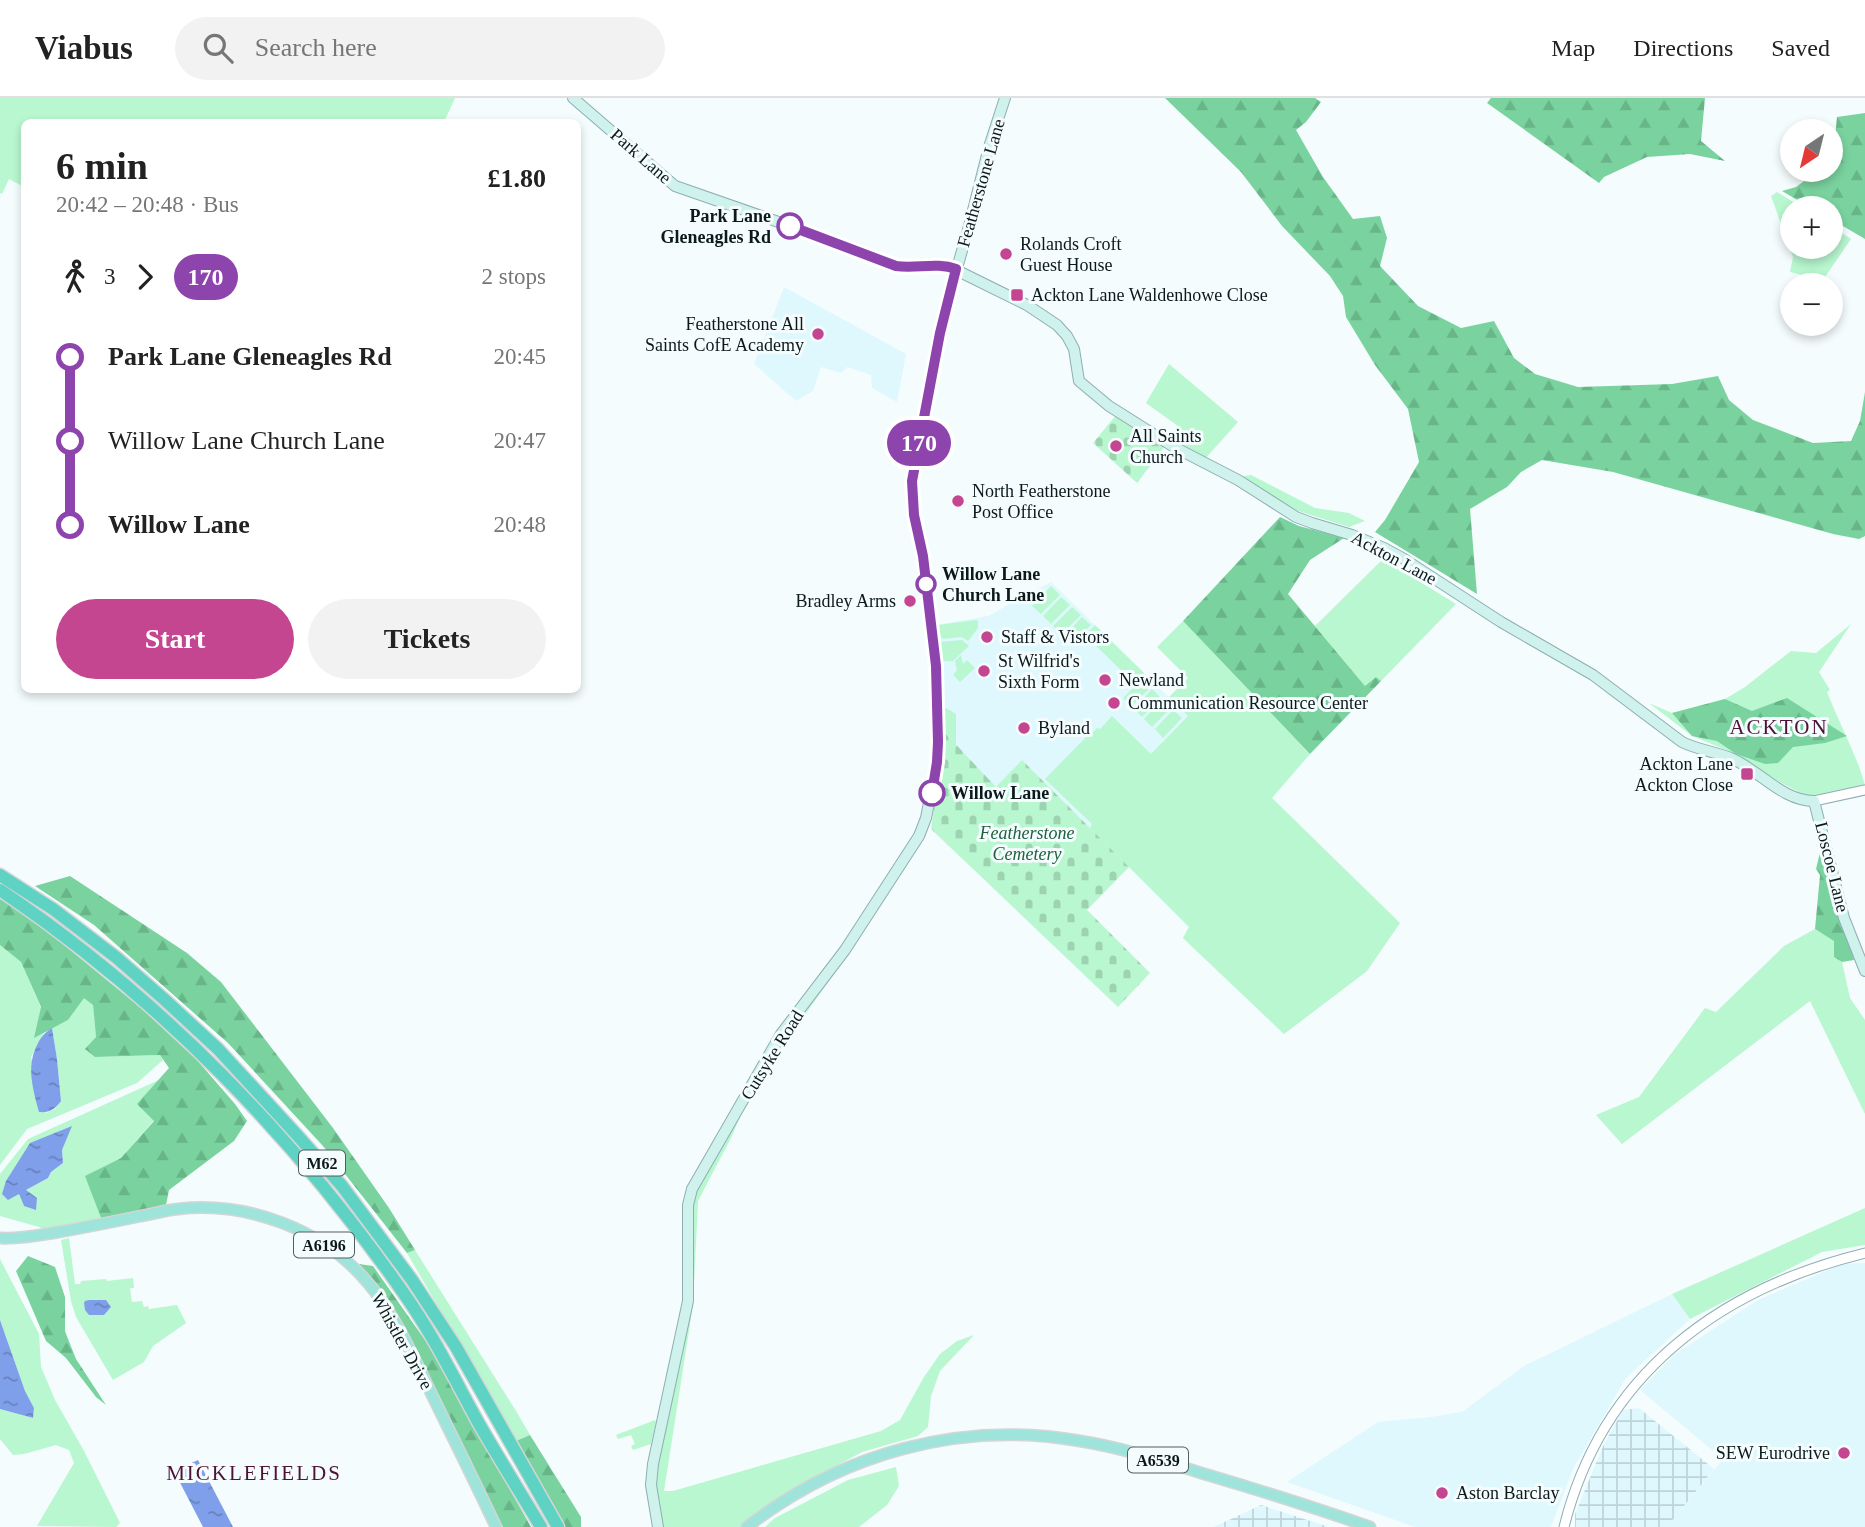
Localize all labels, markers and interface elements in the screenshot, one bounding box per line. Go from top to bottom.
search box [175,17,665,80]
icon: search [199,29,237,67]
text: Viabus [35,30,133,66]
text: Search here [255,33,377,62]
text: Map [1551,35,1595,61]
text: Directions [1633,35,1733,61]
text: Saved [1771,35,1830,61]
street label: Featherstone Lane [953,117,1009,249]
north arrow [1780,119,1843,182]
map controls [1780,119,1843,336]
street label: Park Lane [607,124,675,188]
text: 6 min [56,145,148,187]
text: £1.80 [488,164,546,193]
text: 20:42 – 20:48 · Bus [56,192,239,217]
button: + [1780,196,1843,259]
place label: Park Lane Gleneagles Rd [661,206,771,247]
marker: Park Lane Gleneagles Rd [777,213,803,239]
place label: Rolands Croft Guest House [1020,234,1122,275]
marker: Rolands Croft Guest House [998,246,1014,262]
icon: walk [56,258,94,296]
icon: forward [126,258,164,296]
text: 3 [104,264,116,289]
text: 170 [188,264,224,290]
text: 2 stops [481,264,546,289]
button: − [1780,273,1843,336]
place label: Ackton Lane Waldenhowe Close [1031,285,1268,305]
marker: Ackton Lane Waldenhowe Close [1009,287,1025,303]
place label: Featherstone All Saints CofE Academy [645,314,804,355]
marker: Featherstone All Saints CofE Academy [810,326,826,342]
text: Park Lane Gleneagles Rd [108,342,392,371]
text: 20:45 [494,344,546,369]
line badge: 170 [879,420,959,466]
text: Willow Lane Church Lane [108,426,385,455]
place label: All Saints Church [1130,426,1202,467]
text: 20:47 [494,428,546,453]
text: 170 [901,430,937,456]
marker: All Saints Church [1108,438,1124,454]
place label: North Featherstone Post Office [972,481,1110,522]
marker: North Featherstone Post Office [950,493,966,509]
text: Willow Lane [108,510,250,539]
text: 20:48 [494,512,546,537]
street label: Ackton Lane [1348,527,1440,589]
place label: Willow Lane Church Lane [942,564,1044,605]
marker: Willow Lane Church Lane [916,574,936,594]
place label: Bradley Arms [796,591,896,611]
marker: Bradley Arms [902,593,918,609]
button: Start [56,599,294,679]
button: Tickets [308,599,546,679]
place label: Staff & Vistors [1001,627,1109,647]
marker: Staff & Vistors [979,629,995,645]
place label: St Wilfrid's Sixth Form [998,651,1080,692]
marker: St Wilfrid's Sixth Form [976,663,992,679]
place label: Newland [1119,670,1184,690]
marker: Newland [1097,672,1113,688]
place label: Communication Resource Center [1128,693,1368,713]
marker: Communication Resource Center [1106,695,1122,711]
district label: ACKTON [1729,715,1829,739]
place label: Byland [1038,718,1090,738]
marker: Byland [1016,720,1032,736]
place label: Ackton Lane Ackton Close [1635,754,1733,795]
marker: Ackton Lane Ackton Close [1739,766,1755,782]
marker: Willow Lane [919,780,945,806]
place label: Willow Lane [951,783,1049,803]
street label: Loscoe Lane [1811,820,1853,914]
park label: Featherstone Cemetery [979,823,1074,864]
street label: Cutsyke Road [737,1007,807,1103]
road number: M62 [299,1150,345,1176]
road number: A6196 [294,1232,354,1258]
street label: Whistler Drive [367,1289,437,1393]
place label: SEW Eurodrive [1716,1443,1830,1463]
marker: SEW Eurodrive [1836,1445,1852,1461]
road number: A6539 [1128,1448,1188,1472]
district label: MICKLEFIELDS [166,1461,342,1485]
place label: Aston Barclay [1456,1483,1559,1503]
marker: Aston Barclay [1434,1485,1450,1501]

